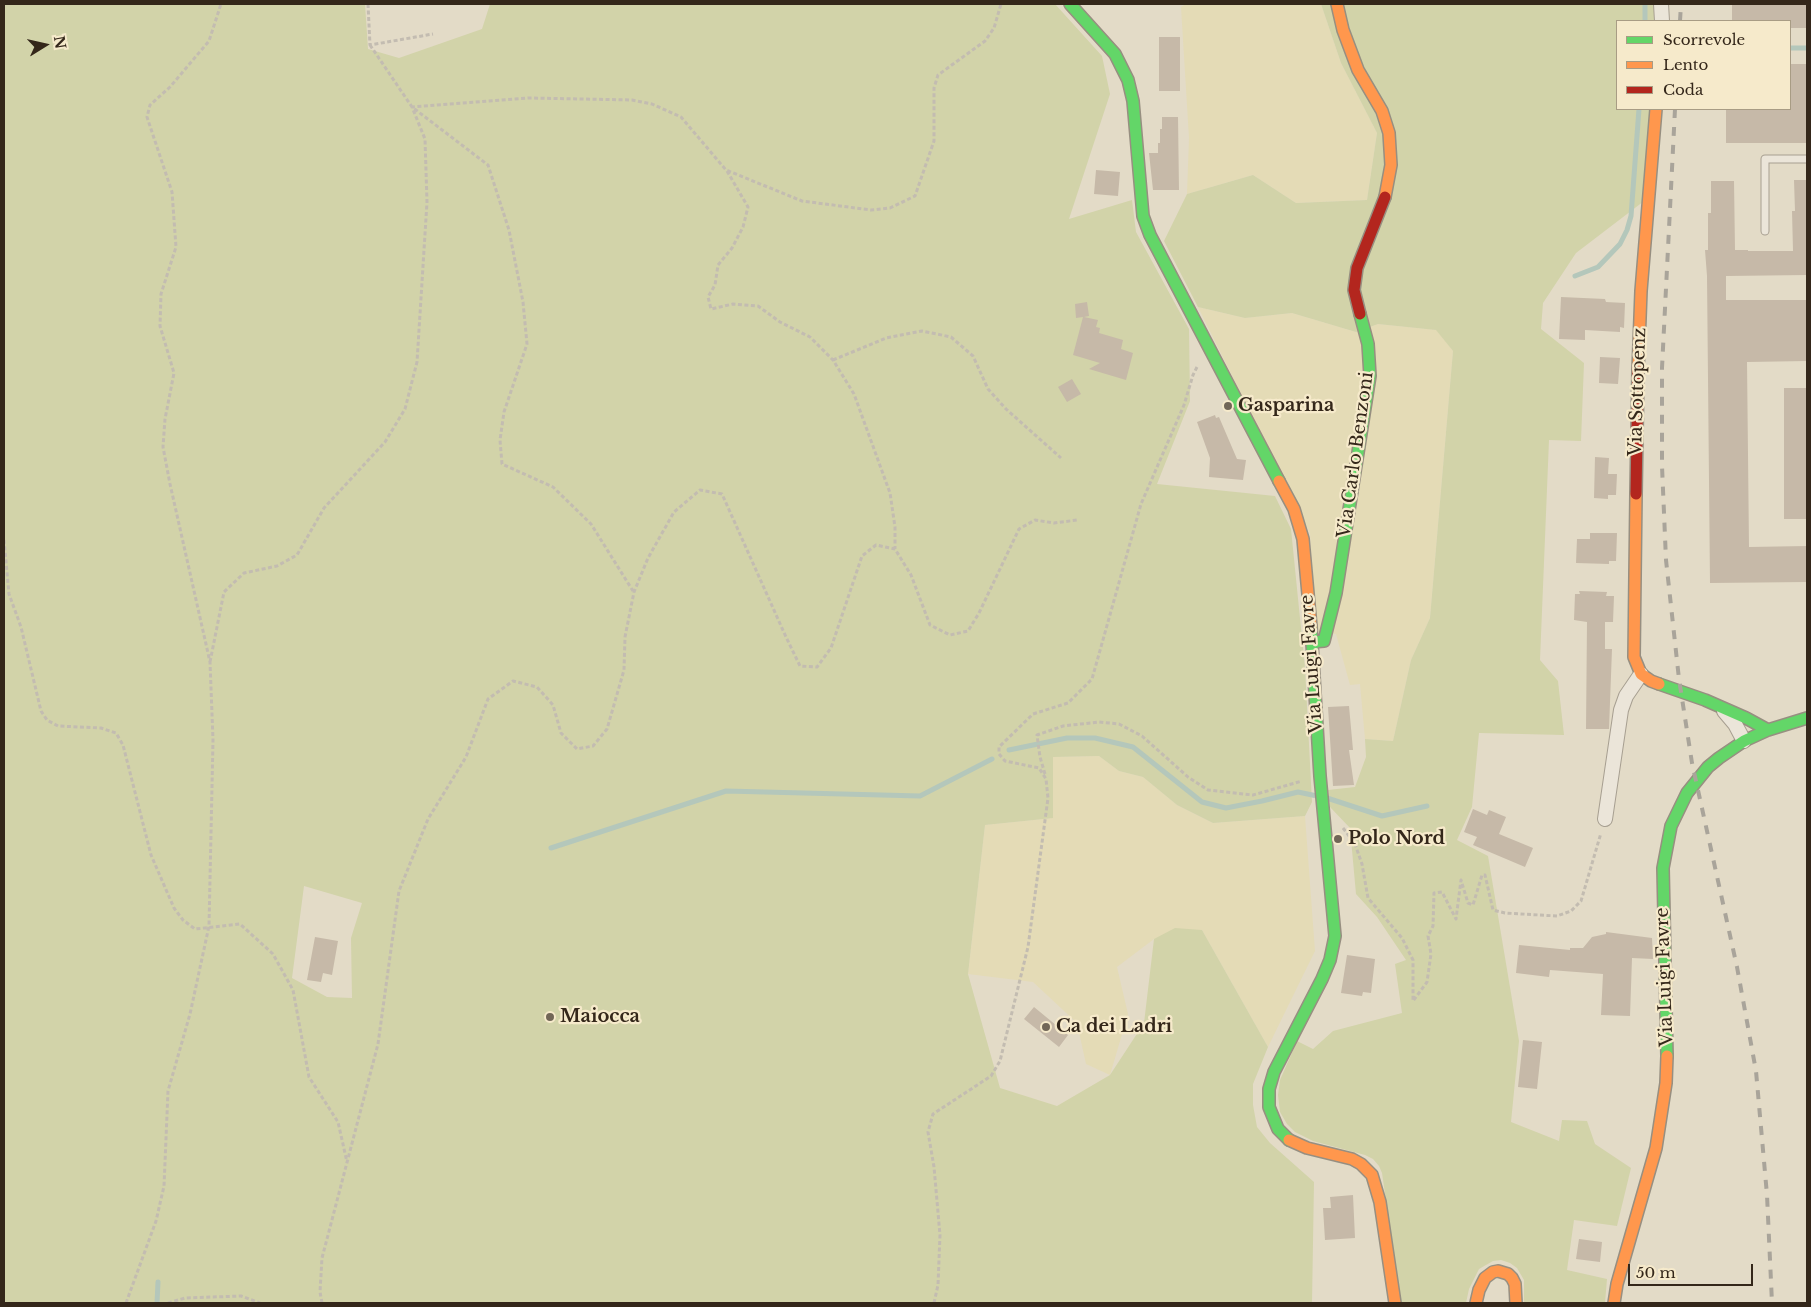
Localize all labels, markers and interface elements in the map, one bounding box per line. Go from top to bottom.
north arrow [20,20,70,70]
legend [1616,20,1791,110]
text: Scorrevole [1663,30,1745,49]
text: N [50,34,70,50]
text: Lento [1663,55,1708,74]
text: Coda [1663,80,1703,99]
street label: Via Sottopenz [1625,327,1651,457]
street label: Via Carlo Benzoni [1334,370,1378,540]
place label: Gasparina [1238,395,1334,417]
marker: Gasparina [1222,400,1234,412]
street label: Via Luigi Favre [1296,594,1328,734]
place label: Polo Nord [1348,828,1445,850]
marker: Polo Nord [1332,833,1344,845]
street label: Via Luigi Favre [1652,907,1678,1047]
place label: Maiocca [560,1006,640,1028]
marker: Maiocca [544,1011,556,1023]
place label: Ca dei Ladri [1056,1016,1172,1038]
marker: Ca dei Ladri [1040,1021,1052,1033]
scale bar [1631,1254,1756,1286]
text: 50 m [1636,1263,1676,1282]

